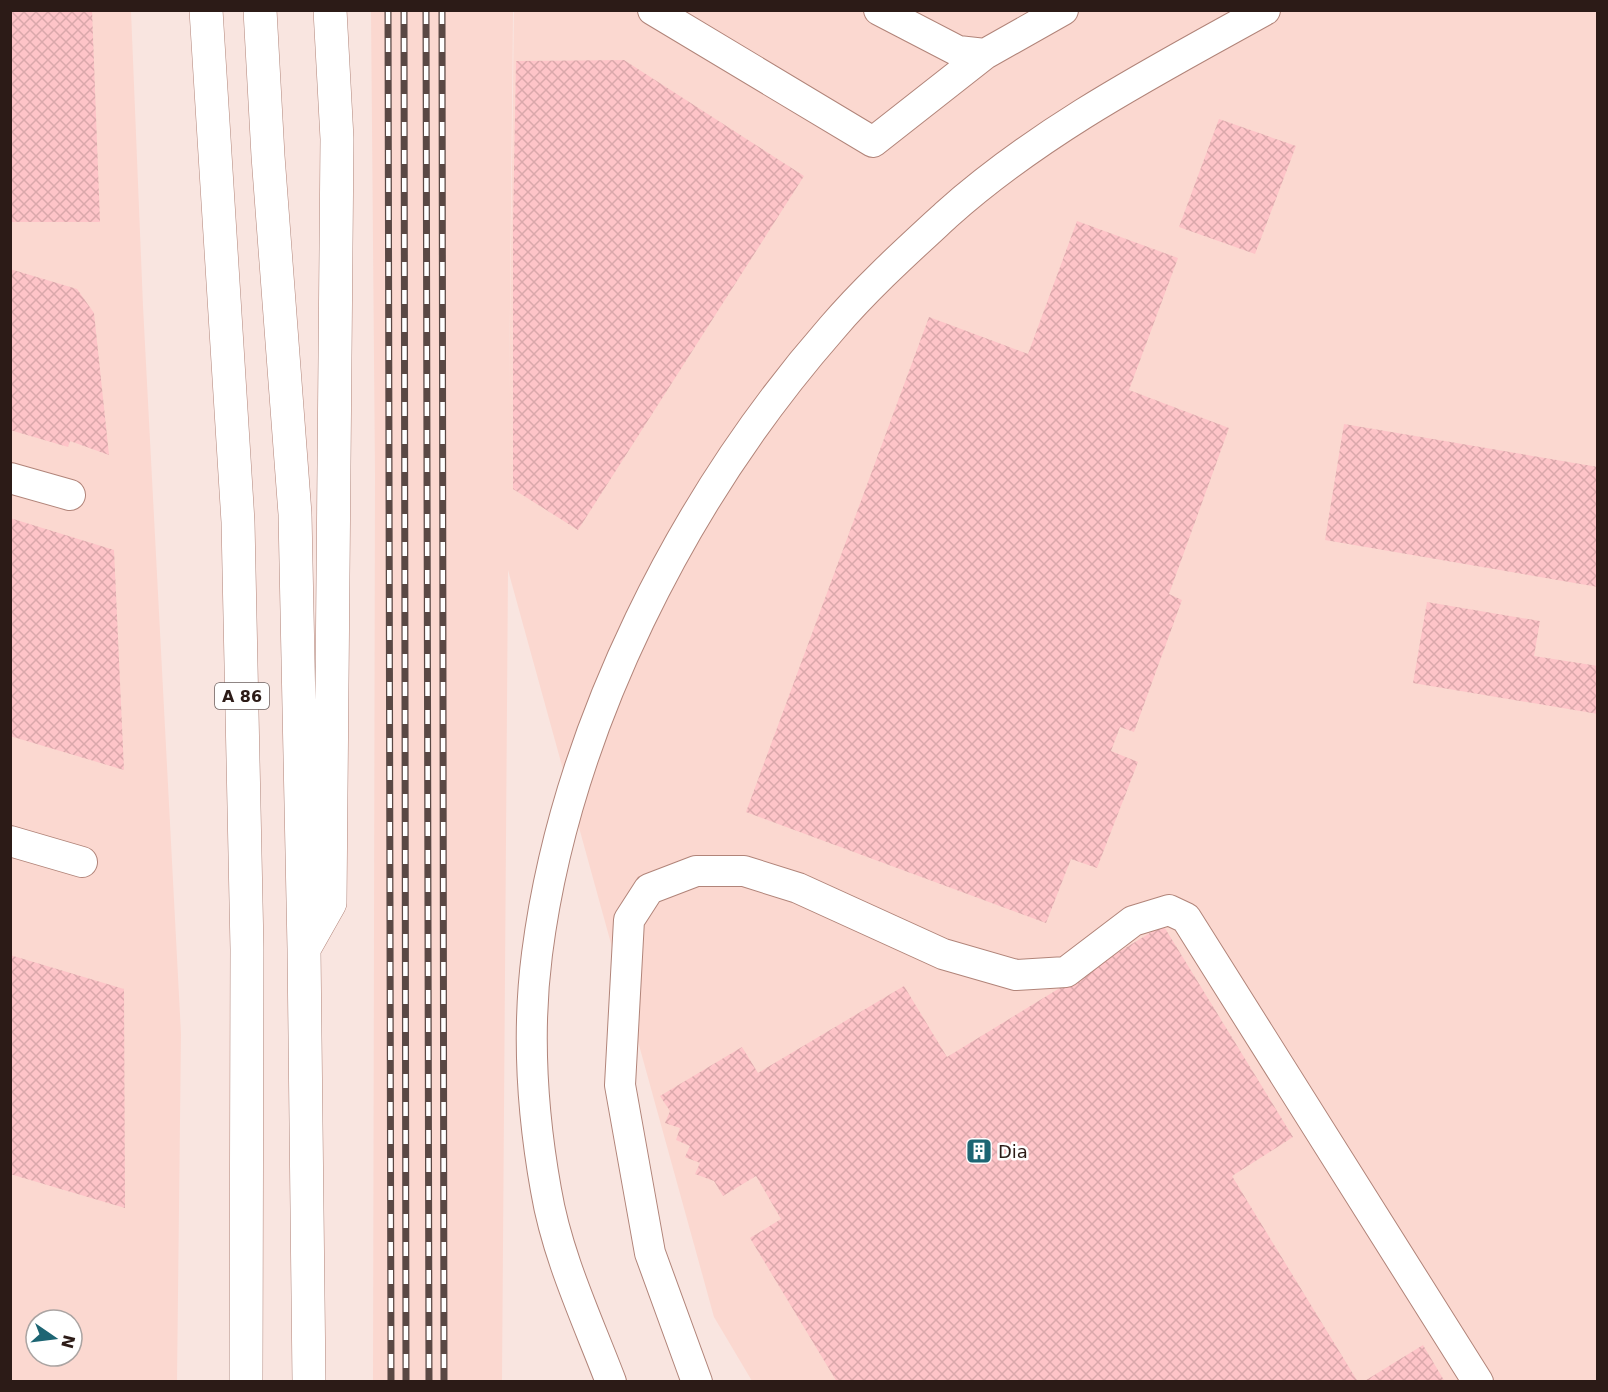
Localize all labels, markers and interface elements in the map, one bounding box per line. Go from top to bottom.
road number: A 86 [215,683,269,709]
building icon: Dia [964,1136,994,1166]
place label: Dia [998,1141,1028,1162]
north arrow [24,1308,84,1368]
text: N [57,1333,79,1350]

